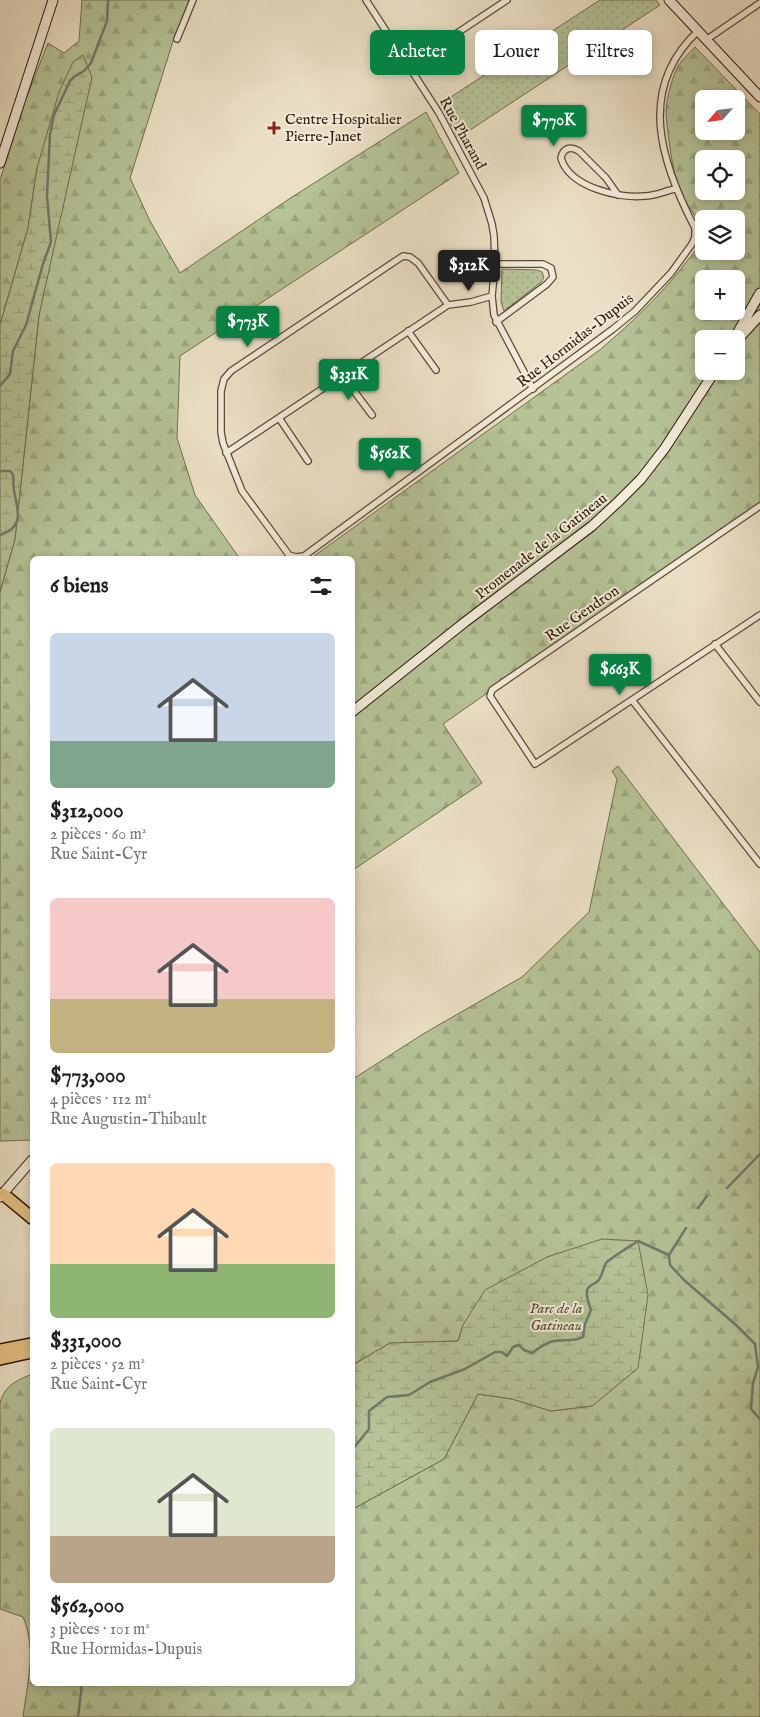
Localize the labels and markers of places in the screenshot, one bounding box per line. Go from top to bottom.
pin: $770K [519,104,589,147]
place label: Centre Hospitalier Pierre-Janet [285,110,402,146]
marker: Centre Hospitalier Pierre-Janet [267,121,281,135]
pin: $312K [434,250,504,292]
pin: $773K [213,306,283,348]
pin: $331K [314,358,384,401]
pin: $562K [355,438,425,480]
pin: $663K [585,654,655,696]

